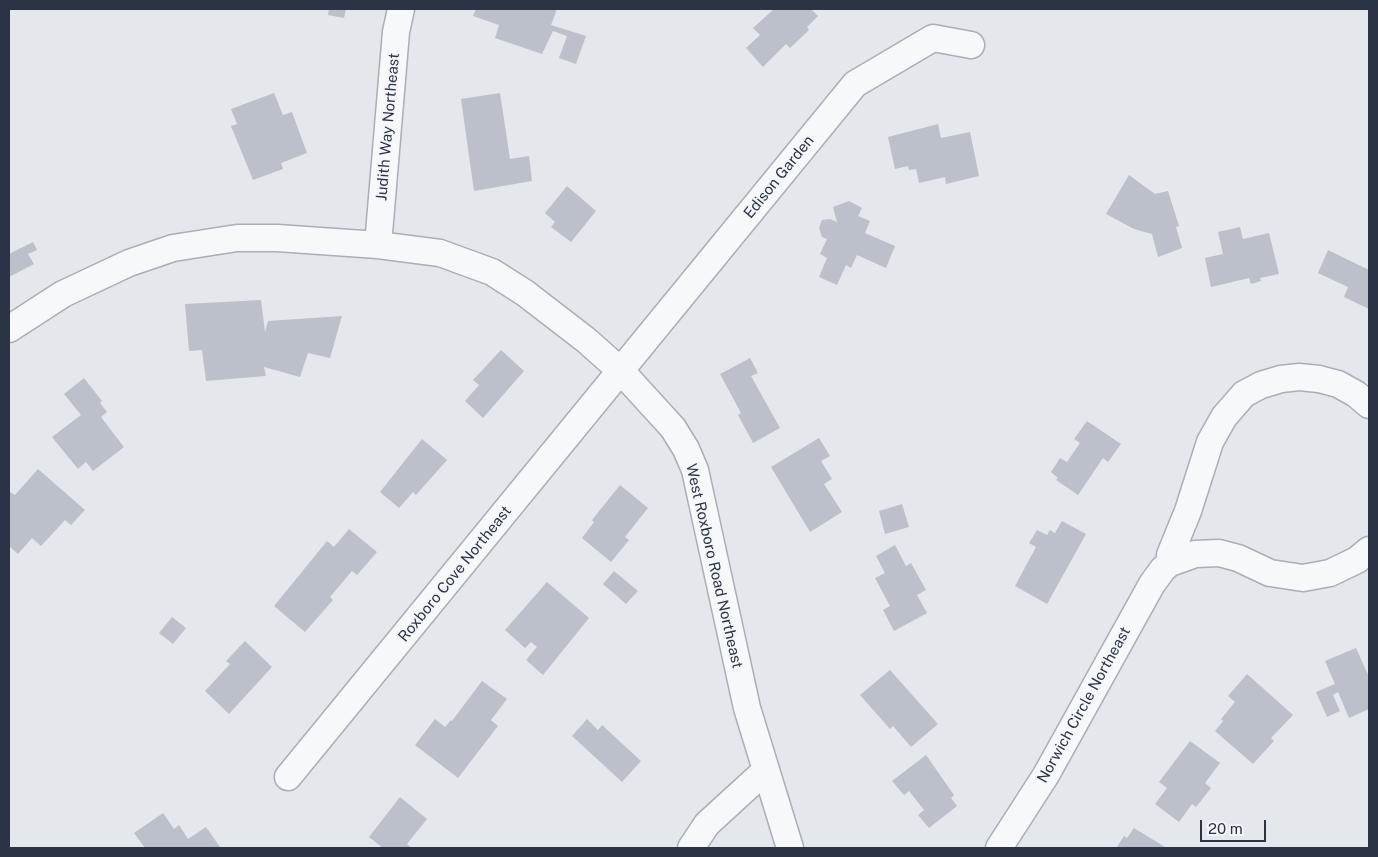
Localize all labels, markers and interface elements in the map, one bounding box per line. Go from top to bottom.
street label: Judith Way Northeast [373,52,403,202]
street label: Edison Garden [740,132,818,222]
street label: West Roxboro Road Northeast [682,462,746,670]
street label: Roxboro Cove Northeast [395,502,515,646]
street label: Norwich Circle Northeast [1034,624,1134,786]
scale bar [1203,810,1269,842]
text: 20 m [1208,820,1243,837]

